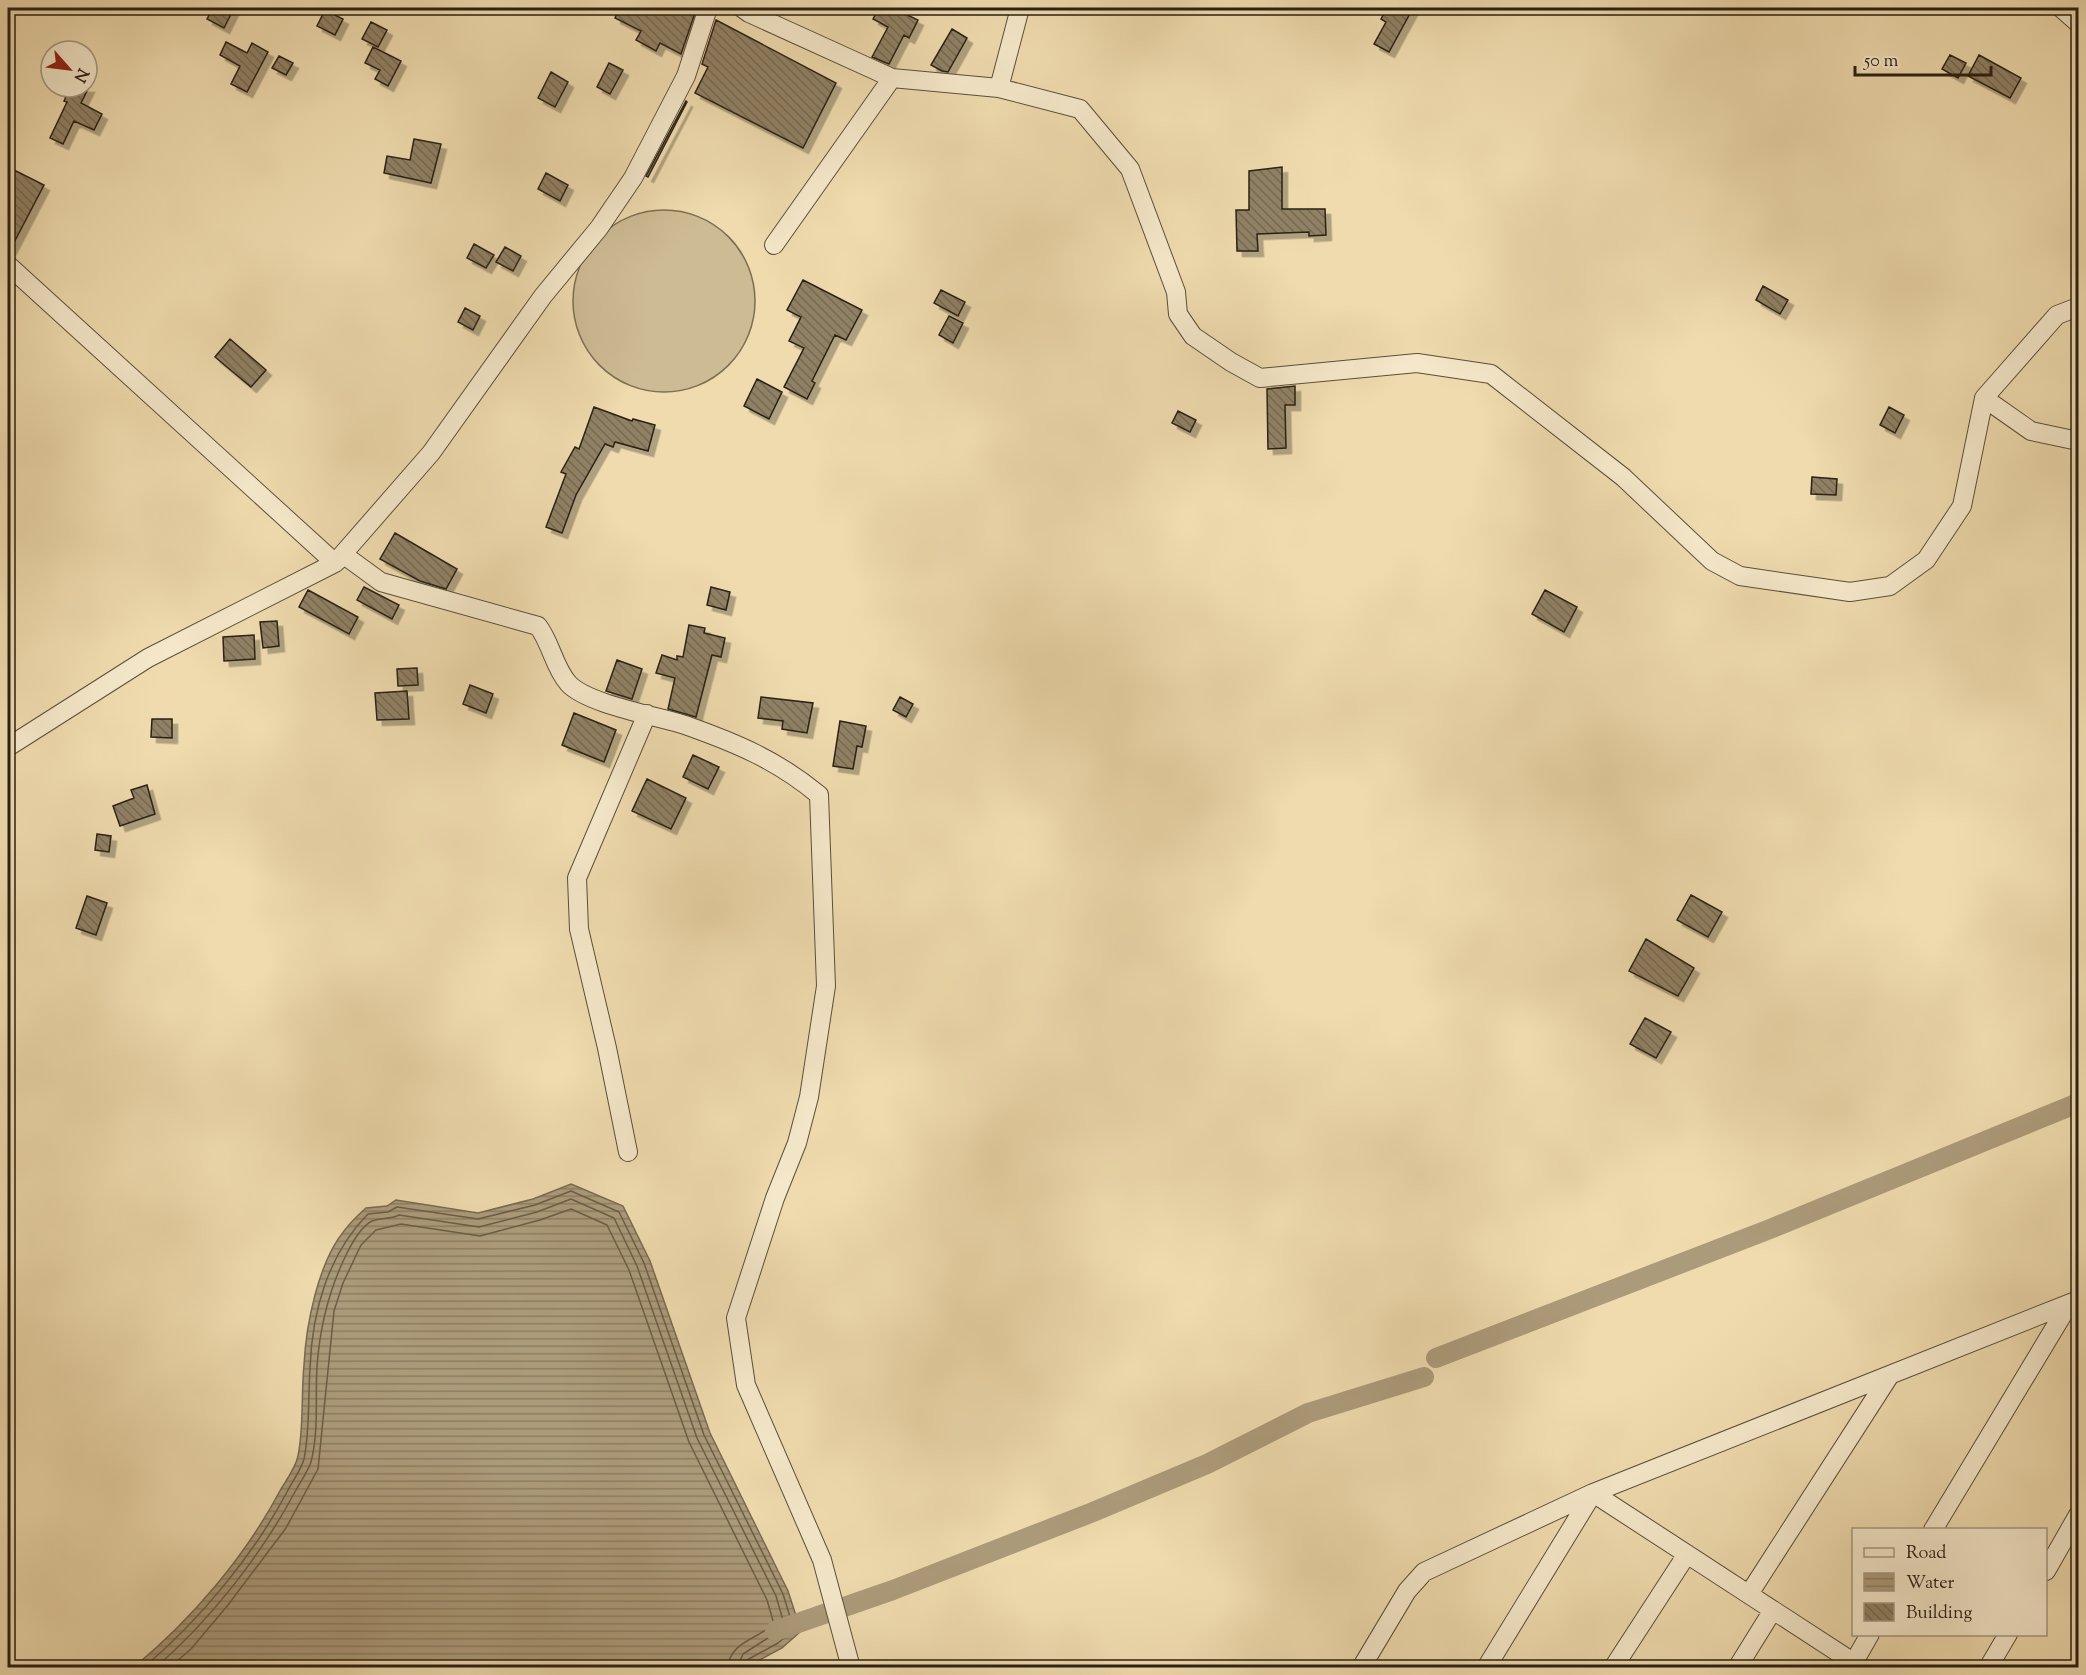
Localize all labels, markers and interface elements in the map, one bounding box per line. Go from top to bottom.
north arrow [39,39,99,99]
scale bar [1855,39,1992,77]
text: 50 m [1863,49,1899,75]
text: N [67,64,93,86]
legend [1852,1528,2047,1636]
text: Road [1906,1541,1946,1567]
text: Water [1906,1571,1955,1597]
text: Building [1906,1601,1972,1627]

